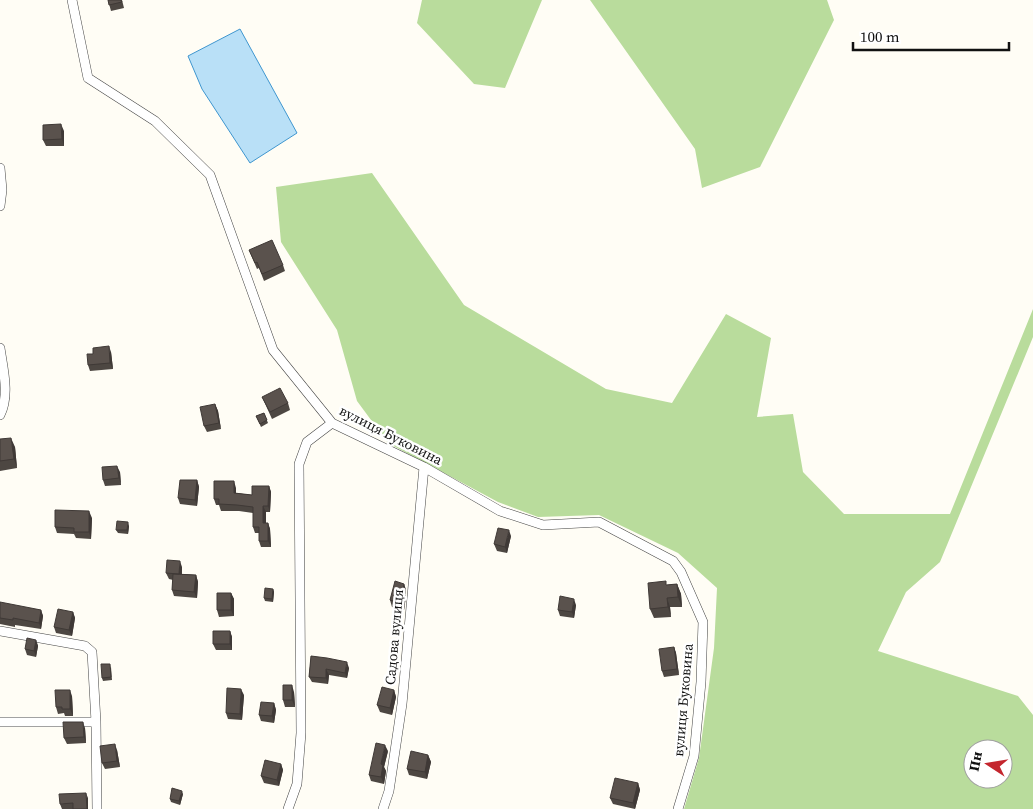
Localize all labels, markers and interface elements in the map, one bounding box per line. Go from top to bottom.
scale bar [853,20,1009,52]
text: 100 m [860,26,900,47]
street label: вулиця Буковина [336,400,447,470]
street label: Садова вулиця [380,588,408,686]
street label: вулиця Буковина [668,642,698,757]
north arrow [963,739,1013,789]
text: Пн [963,750,987,773]

